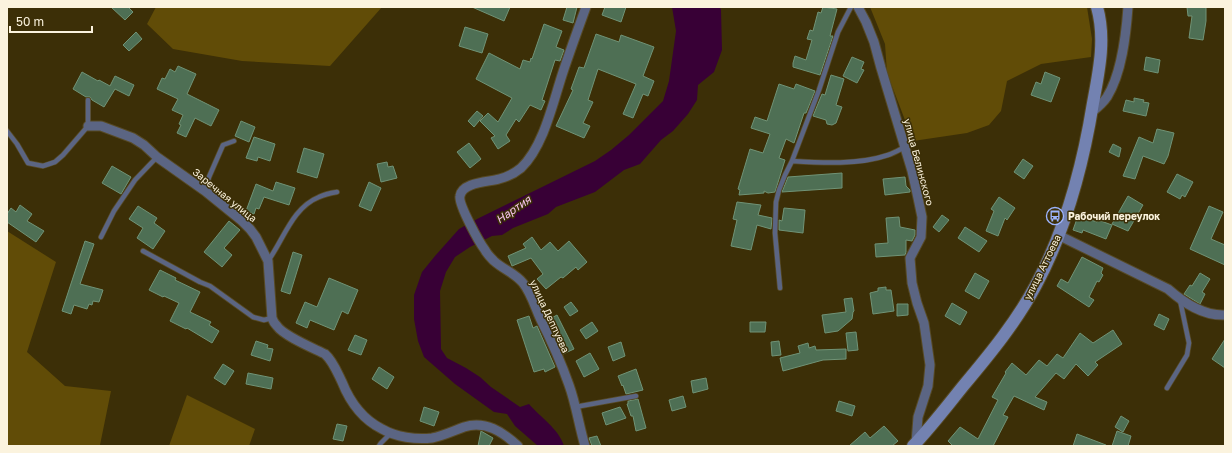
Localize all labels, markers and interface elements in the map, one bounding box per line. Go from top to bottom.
scale bar [10,8,92,34]
text: 50 m [16,14,44,29]
street label: улица Белинского [902,117,936,207]
street label: Заречная улица [191,166,259,224]
water label: Нартия [493,192,534,227]
bus stop icon: Рабочий переулок [1045,206,1065,226]
place label: Рабочий переулок [1068,210,1160,222]
street label: улица Аттоева [1021,232,1063,302]
street label: улица Деппуева [528,278,572,354]

